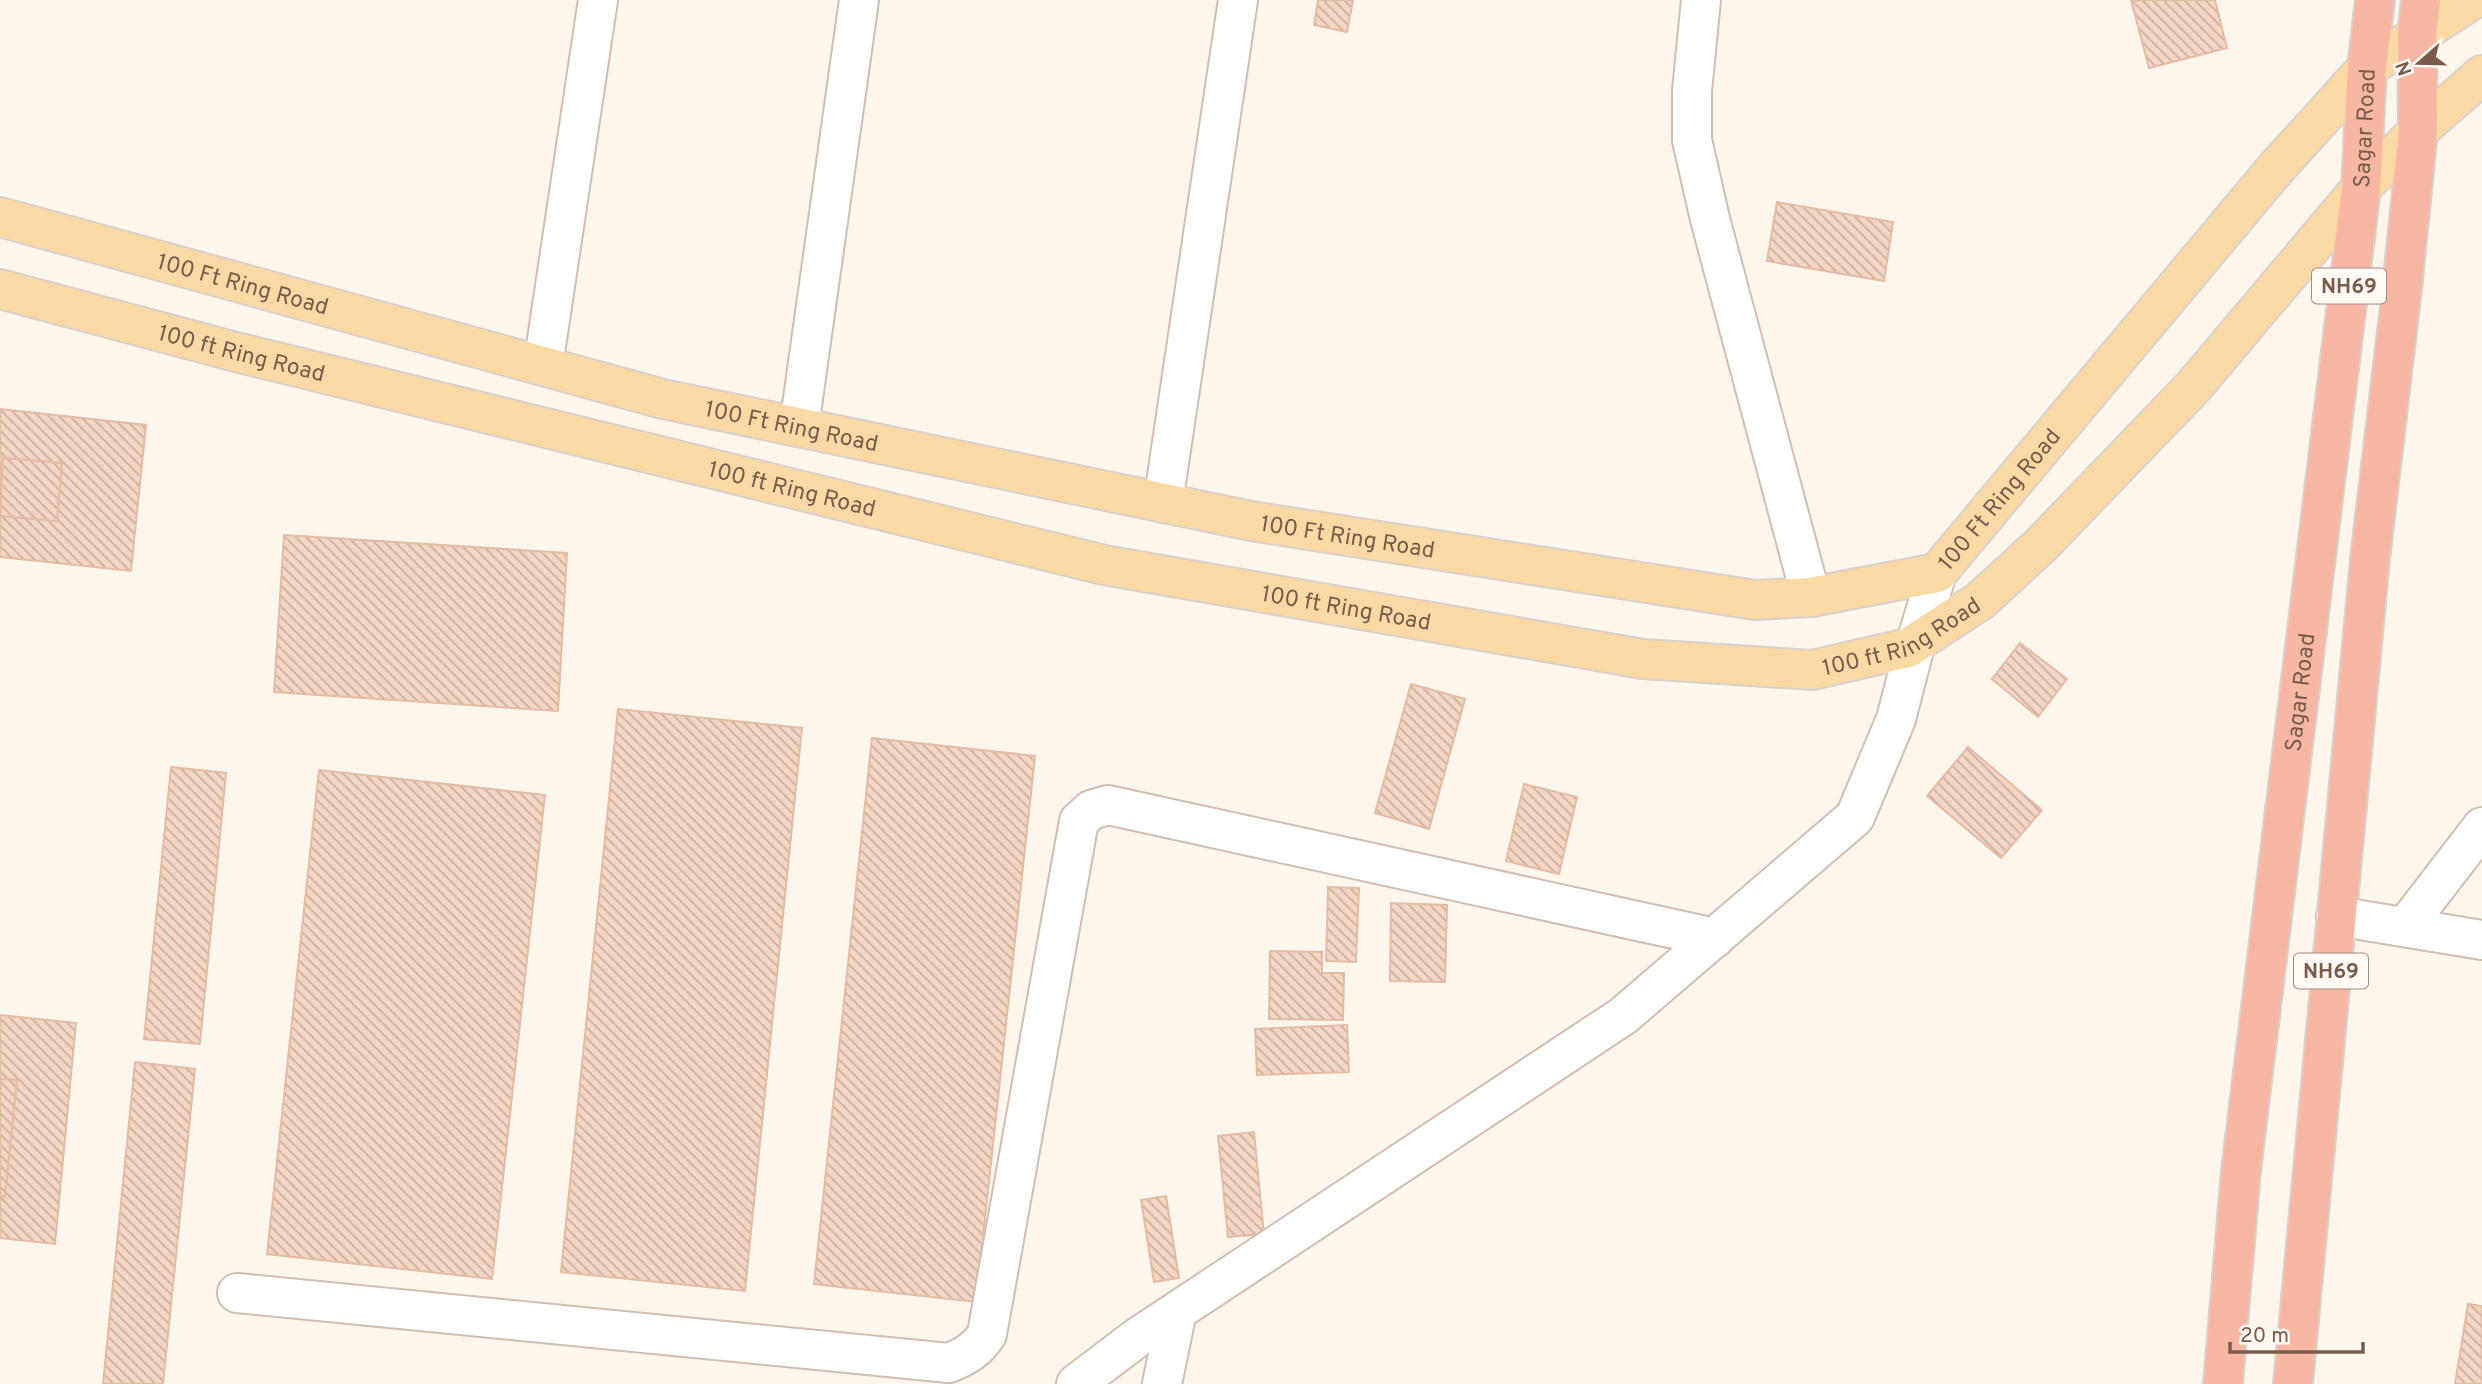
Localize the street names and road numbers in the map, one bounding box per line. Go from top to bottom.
street label: Sagar Road [2349,68,2384,189]
street label: 100 Ft Ring Road [153,249,331,323]
road number: NH69 [2312,268,2386,304]
street label: 100 ft Ring Road [154,320,328,390]
street label: 100 Ft Ring Road [702,396,881,460]
street label: 100 Ft Ring Road [1933,424,2069,578]
street label: 100 ft Ring Road [705,456,878,525]
street label: 100 Ft Ring Road [1258,511,1437,567]
street label: 100 ft Ring Road [1259,581,1433,639]
street label: 100 ft Ring Road [1820,592,1987,684]
street label: Sagar Road [2280,632,2324,754]
road number: NH69 [2294,954,2368,988]

